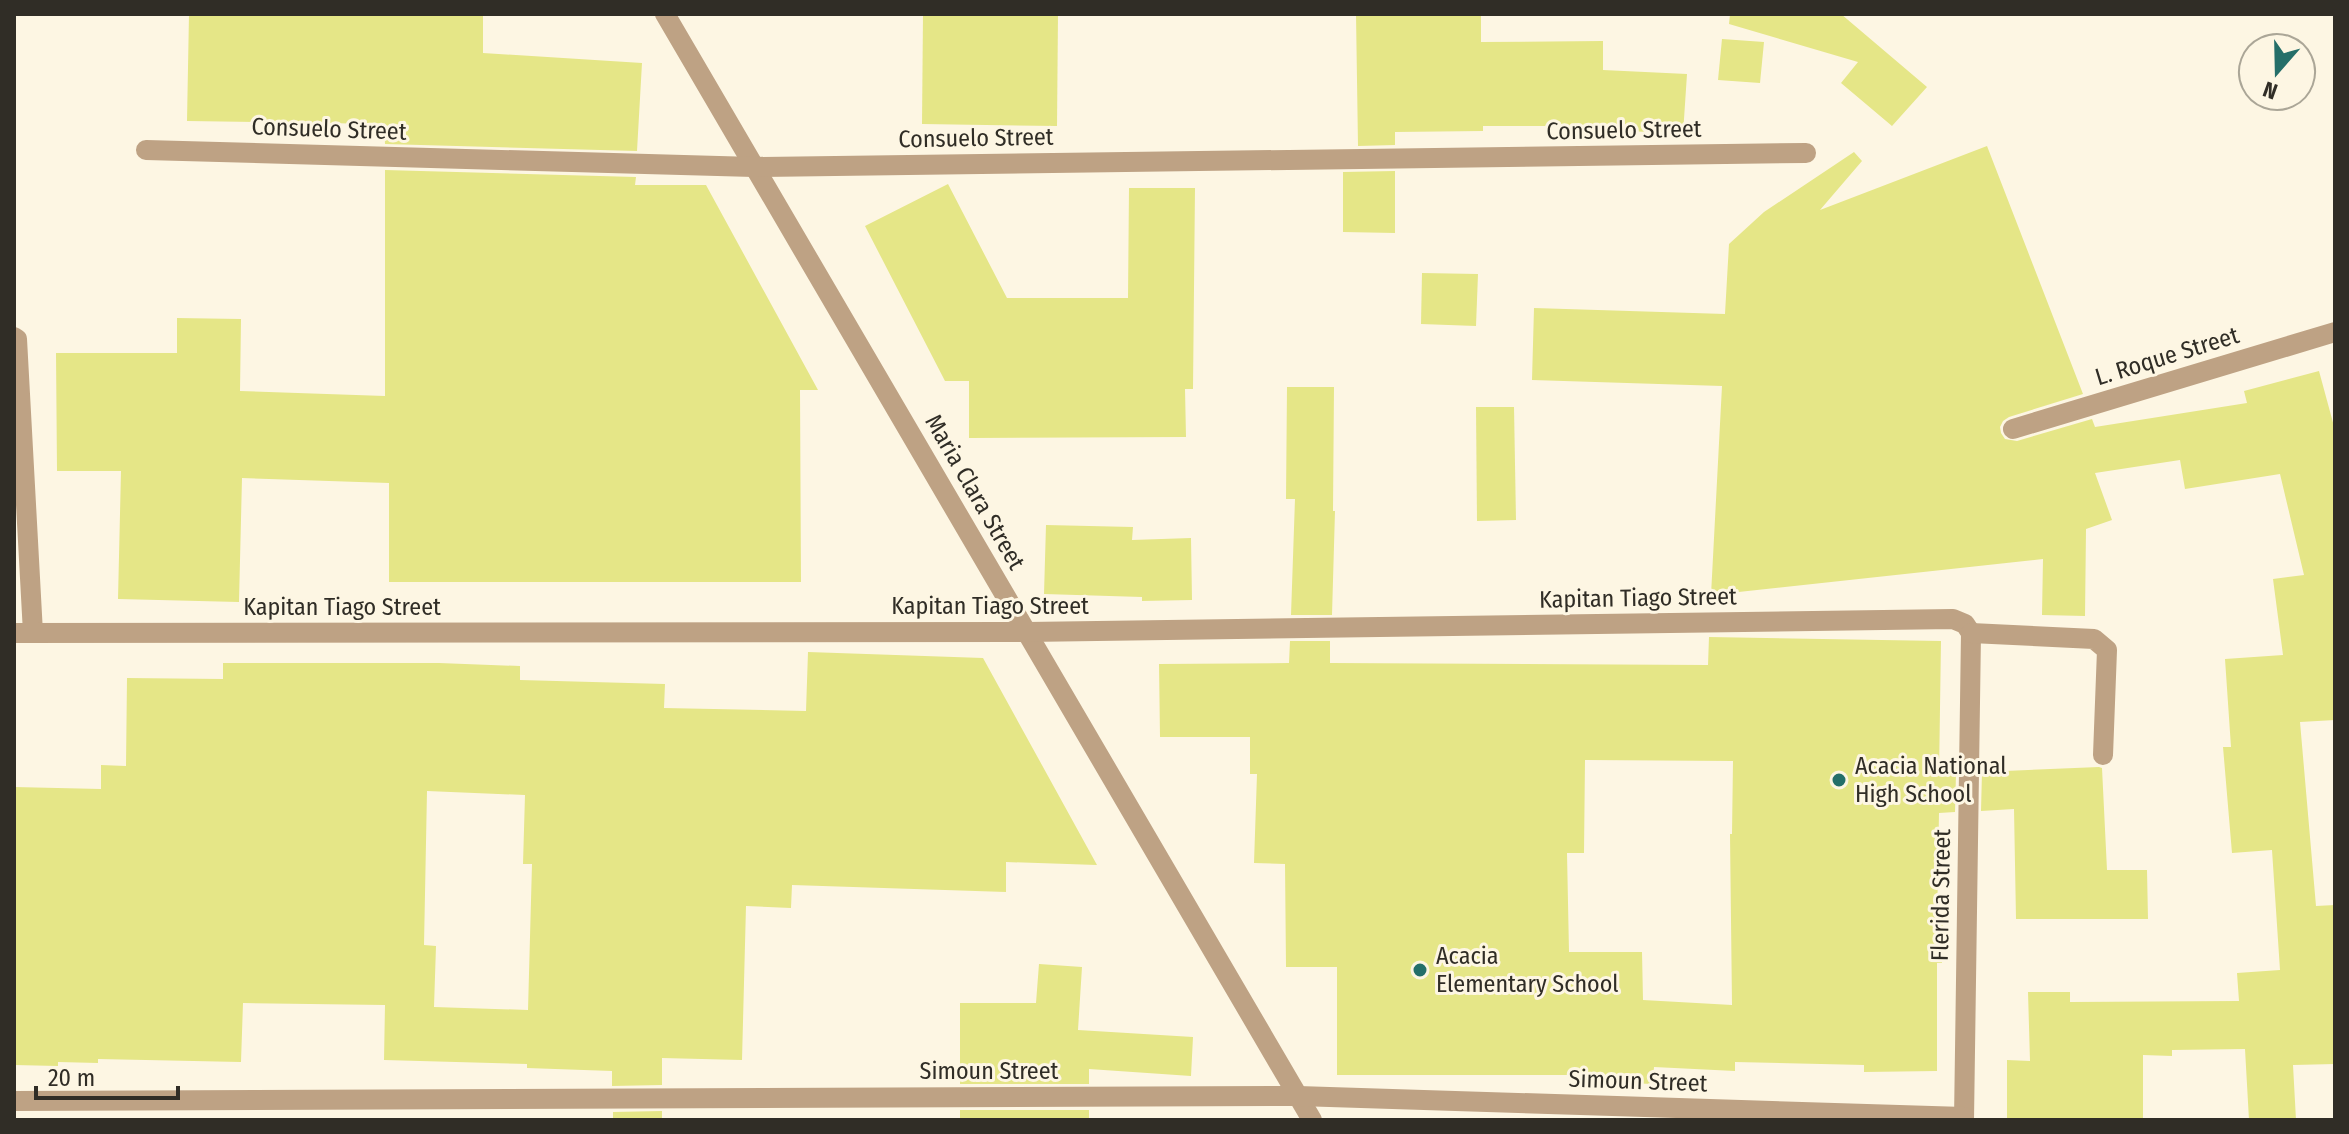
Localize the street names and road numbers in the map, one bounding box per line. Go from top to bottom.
street label: Consuelo Street [251,112,407,146]
street label: Consuelo Street [1546,115,1702,145]
street label: Consuelo Street [898,123,1054,153]
street label: L. Roque Street [2092,321,2242,391]
street label: Maria Clara Street [919,409,1031,575]
street label: Kapitan Tiago Street [1539,582,1737,614]
street label: Kapitan Tiago Street [891,592,1089,620]
street label: Kapitan Tiago Street [243,593,441,621]
street label: Flerida Street [1926,829,1956,961]
street label: Simoun Street [920,1057,1059,1085]
street label: Simoun Street [1568,1065,1708,1097]

